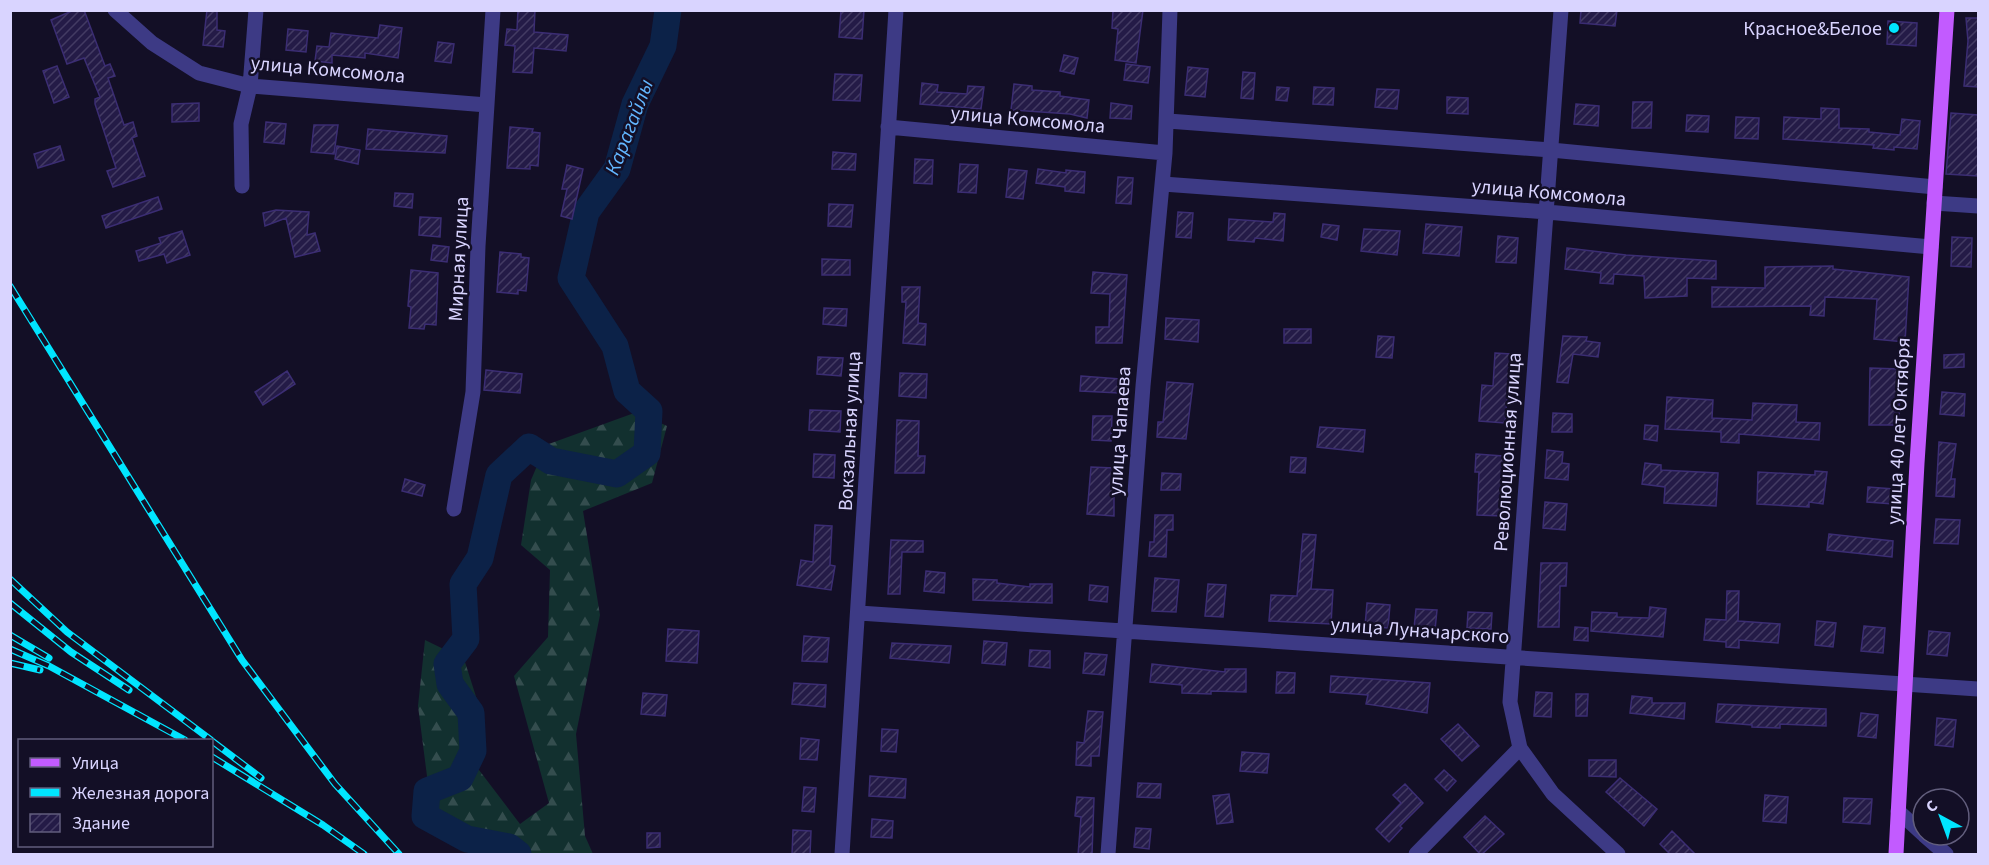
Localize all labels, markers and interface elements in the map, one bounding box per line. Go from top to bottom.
place label: Красное&Белое [1743,15,1882,43]
marker: Красное&Белое [1887,21,1901,35]
street label: улица Комсомола [249,49,406,91]
water label: Карагайлы [597,74,661,179]
street label: улица Комсомола [949,99,1106,141]
street label: улица Комсомола [1470,172,1627,214]
street label: Мирная улица [442,196,476,322]
street label: улица 40 лет Октября [1880,337,1918,525]
street label: Вокзальная улица [832,350,868,512]
street label: Революционная улица [1487,351,1529,553]
street label: улица Чапаева [1102,365,1138,497]
street label: улица Луначарского [1330,611,1510,651]
legend [18,739,213,847]
text: Улица [72,751,119,776]
text: Железная дорога [72,781,209,806]
north arrow [1911,787,1971,847]
text: С [1921,795,1943,818]
text: Здание [72,811,130,836]

